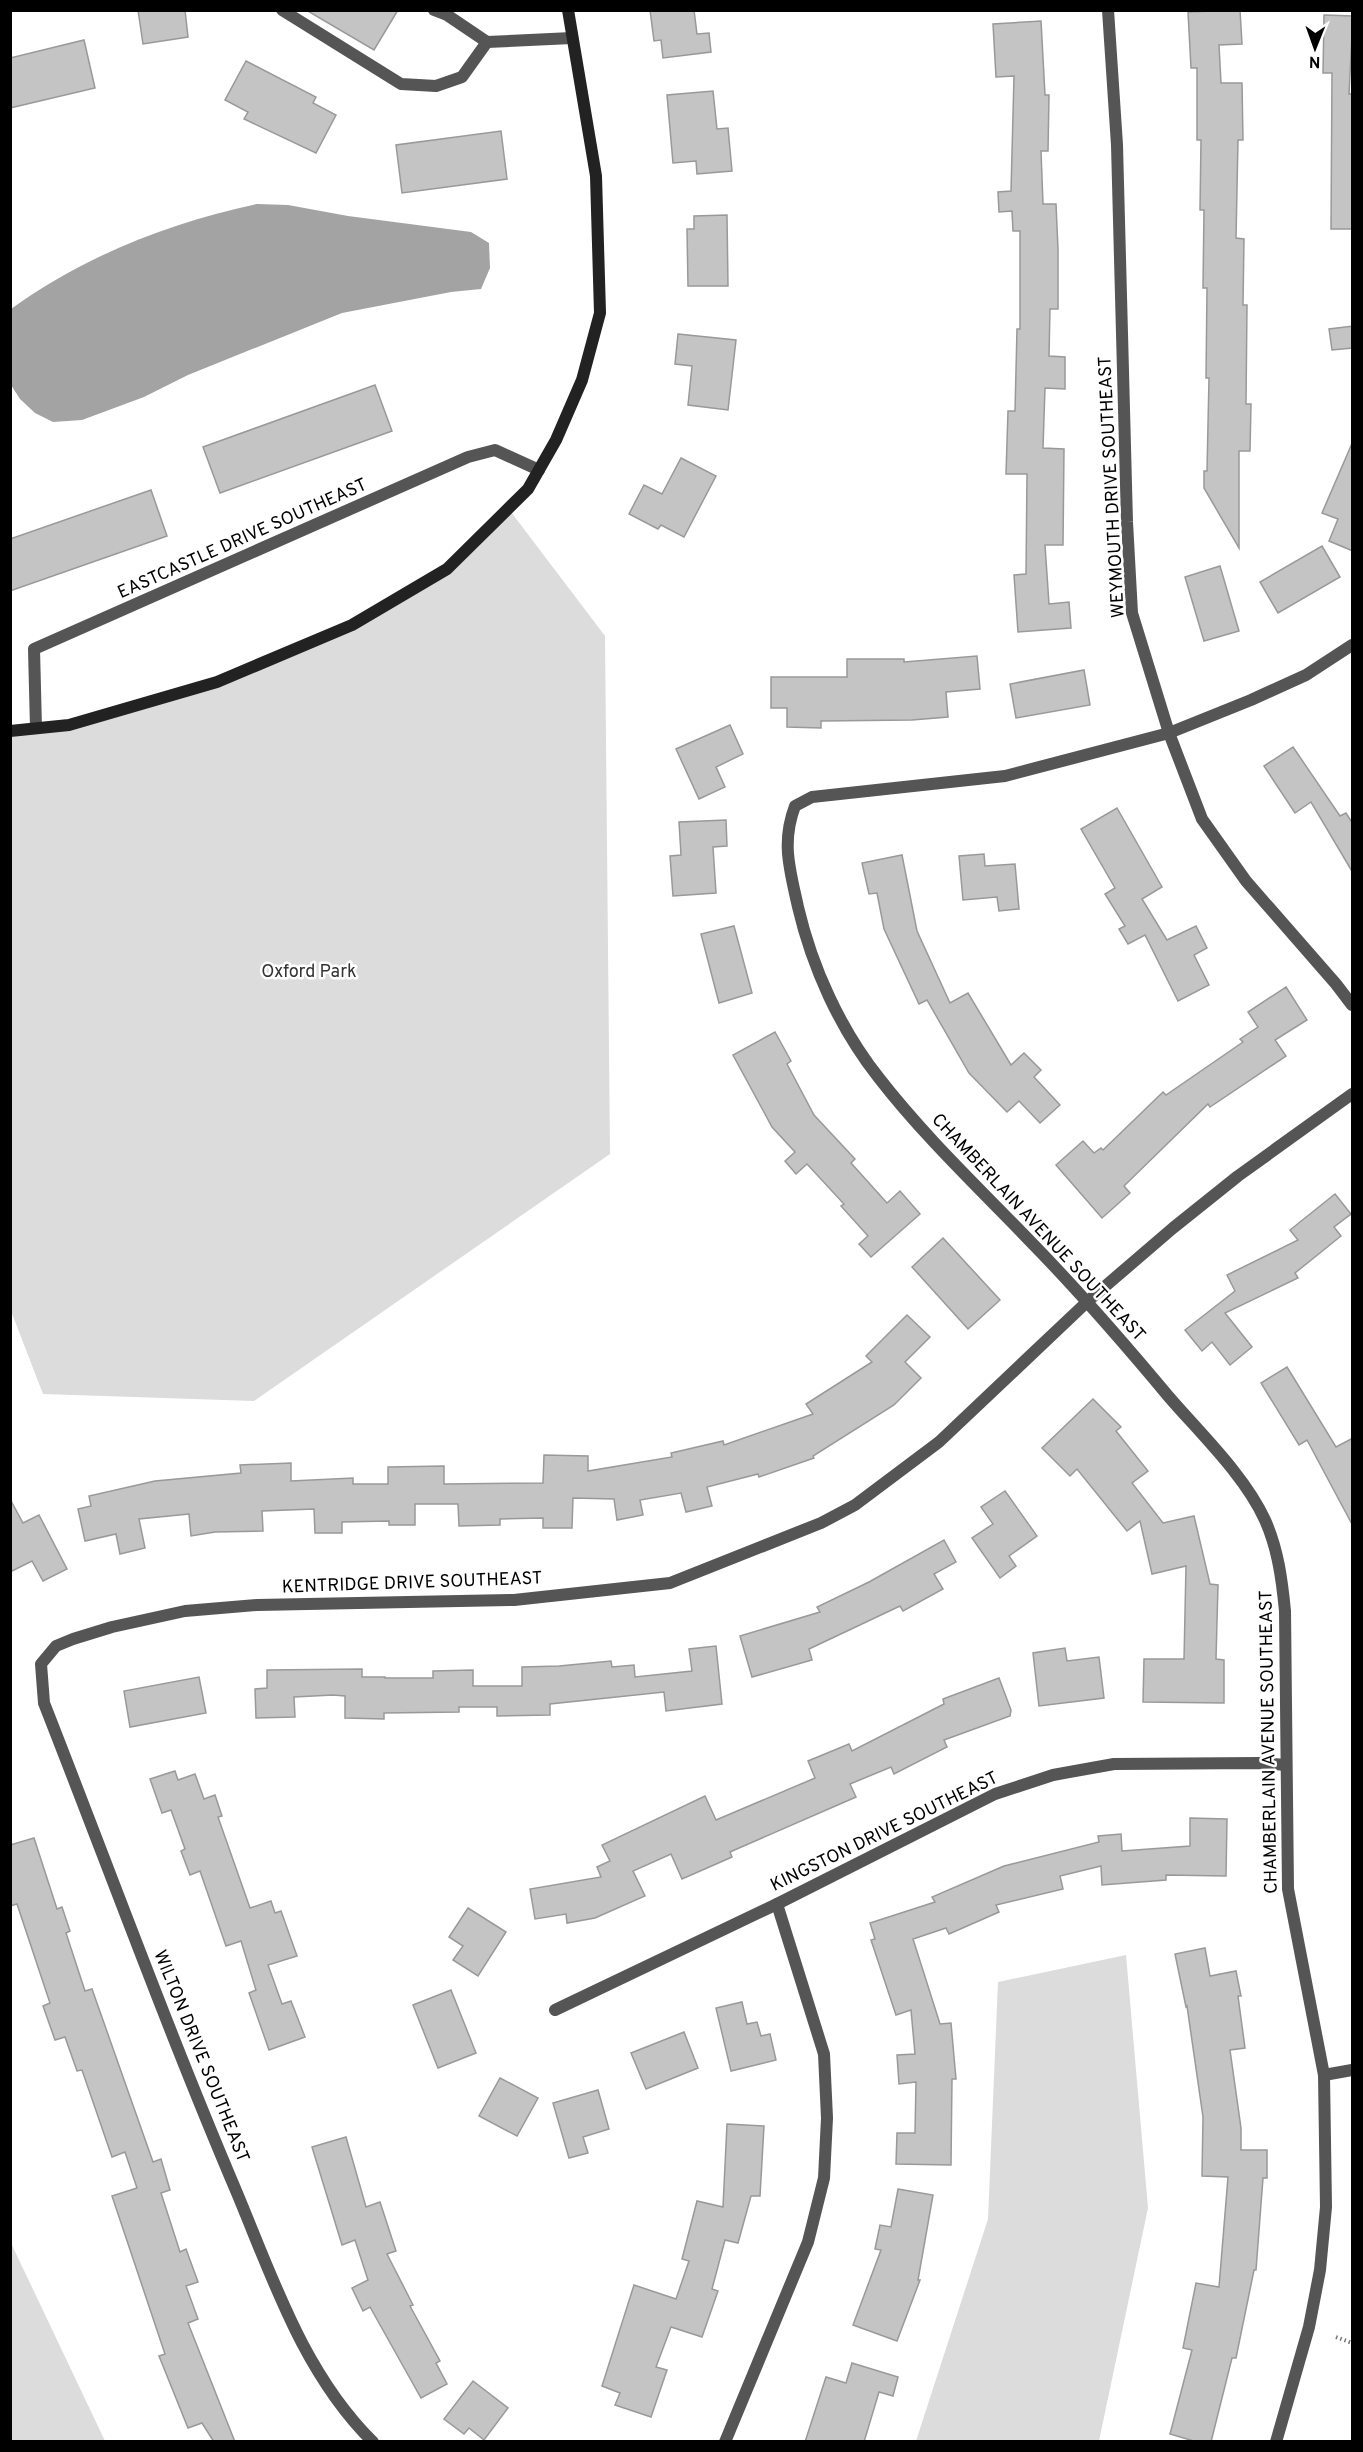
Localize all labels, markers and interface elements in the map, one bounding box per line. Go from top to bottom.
north arrow [1285,18,1345,78]
text: N [1309,51,1321,71]
street label: WEYMOUTH DRIVE SOUTHEAST [1094,355,1131,619]
street label: EASTCASTLE DRIVE SOUTHEAST [114,474,371,605]
park label: Oxford Park [261,961,357,984]
street label: CHAMBERLAIN AVENUE SOUTHEAST [926,1109,1150,1347]
street label: KENTRIDGE DRIVE SOUTHEAST [281,1567,543,1600]
street label: CHAMBERLAIN AVENUE SOUTHEAST [1255,1590,1284,1894]
street label: KINGSTON DRIVE SOUTHEAST [767,1767,1002,1898]
street label: WILTON DRIVE SOUTHEAST [147,1947,254,2166]

